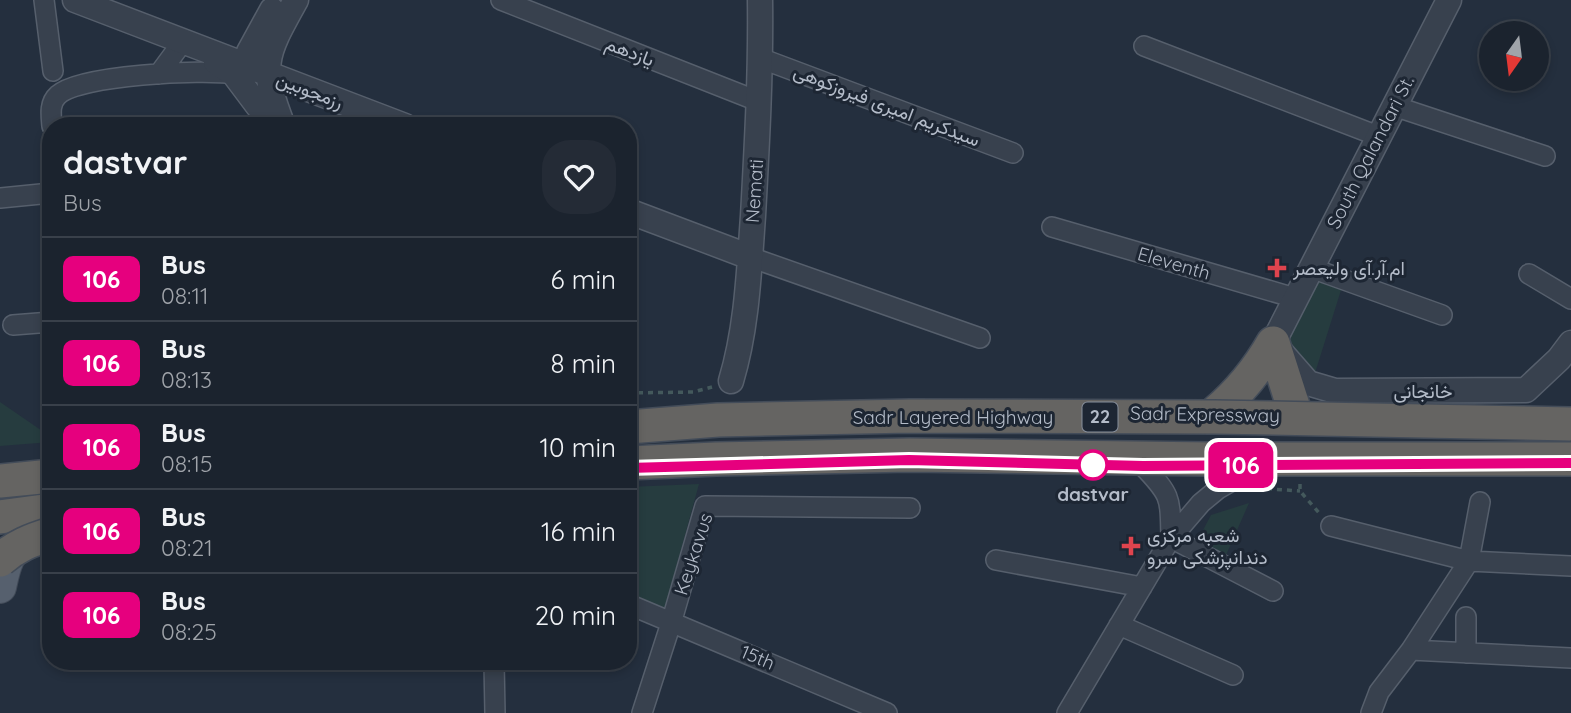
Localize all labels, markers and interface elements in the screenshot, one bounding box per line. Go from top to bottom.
north arrow [1479,21,1549,91]
map controls [1479,21,1549,91]
street label: یازدهم [602,31,658,72]
street label: سیدکریم امیری فیروزکوهی [790,58,984,153]
street label: رزمجوبین [273,66,347,114]
street label: South Qalandari St. [1321,71,1419,233]
button: heart [542,140,616,214]
text: dastvar [63,141,187,182]
street label: Nemati [740,158,768,224]
text: Bus [63,188,102,217]
street label: Eleventh [1135,241,1213,285]
text: Bus [161,248,206,281]
place label: ام.آر.آی ولیعصر [1292,256,1405,281]
marker: ام.آر.آی ولیعصر [1267,258,1287,278]
text: 6 min [551,263,616,296]
text: 106 [83,264,120,294]
text: 08:11 [161,281,208,310]
text: Bus [161,332,206,365]
text: 8 min [551,347,616,380]
text: 106 [83,348,120,378]
text: 08:13 [161,365,212,394]
street label: خانجانی [1394,379,1452,403]
street label: Sadr Expressway [1130,401,1280,427]
road number: 22 [1082,402,1118,432]
street label: Sadr Layered Highway [853,405,1053,429]
text: Bus [161,416,206,449]
text: 10 min [540,431,616,464]
text: 106 [83,432,120,462]
line badge: 106 [1201,442,1281,488]
text: 08:15 [161,449,212,478]
marker: dastvar [1078,450,1108,480]
text: 106 [1222,450,1260,480]
place label: dastvar [1057,482,1129,506]
text: Bus [161,500,206,533]
street label: Keykavus [668,510,718,598]
text: 16 min [541,515,616,548]
text: 106 [83,516,120,546]
place label: شعبه مرکزی دندانپزشکی سرو [1147,523,1268,571]
text: 08:21 [161,533,213,562]
marker: شعبه مرکزی دندانپزشکی سرو [1121,536,1141,556]
text: Bus [161,584,206,617]
text: 20 min [535,599,616,632]
text: 106 [83,600,120,630]
text: 08:25 [161,617,217,646]
street label: 15th [737,639,779,675]

